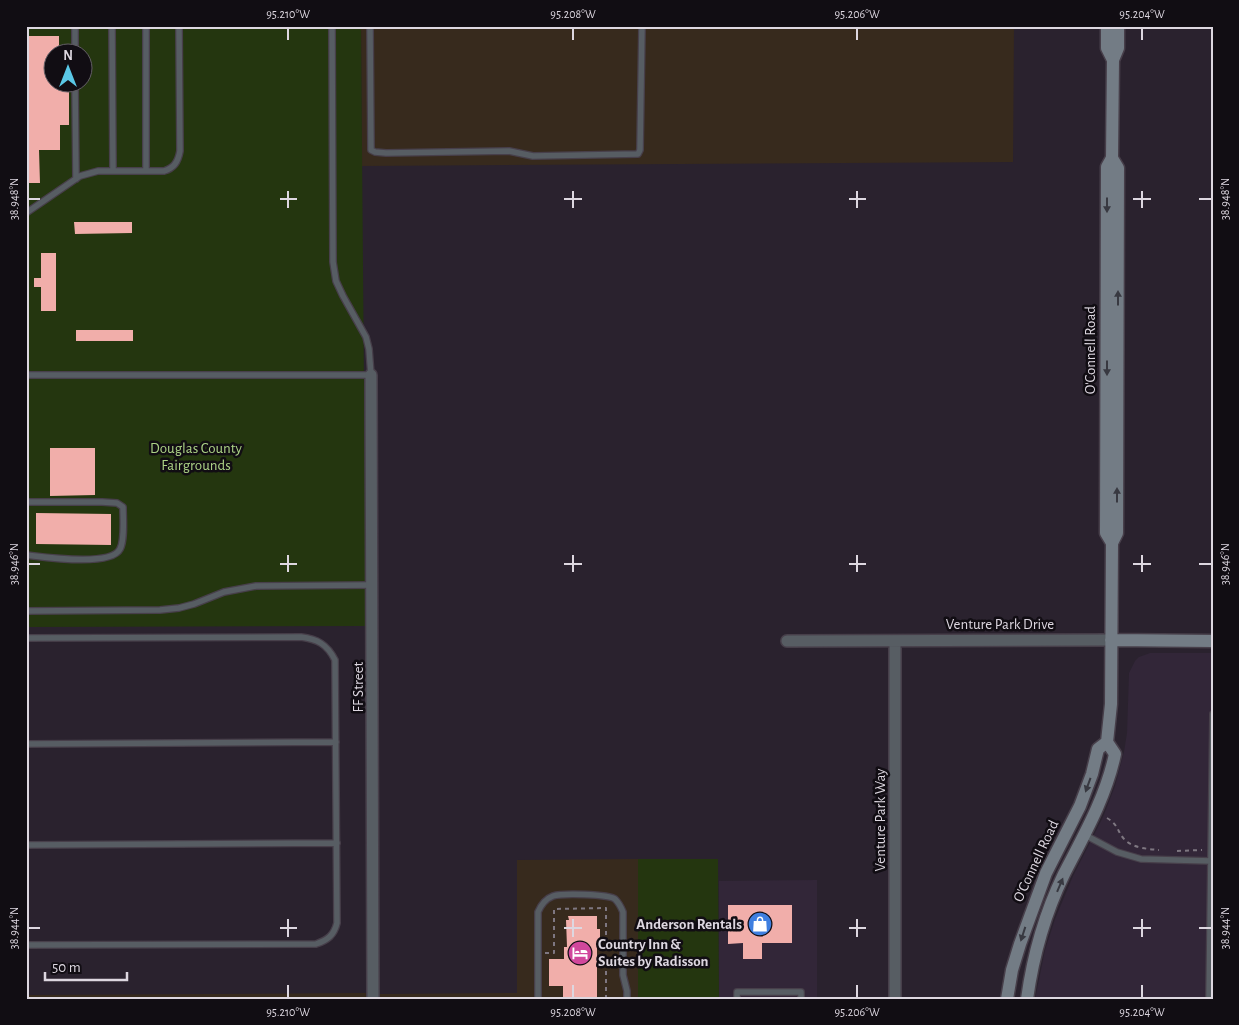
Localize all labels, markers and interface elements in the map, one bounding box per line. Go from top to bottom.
text: 95.210°W [266,8,310,20]
text: 95.208°W [550,8,596,20]
text: 95.206°W [834,8,880,20]
text: 95.204°W [1119,8,1165,20]
north arrow [42,42,92,92]
text: N [63,49,73,63]
text: 38.948°N [8,178,20,220]
text: 38.948°N [1219,178,1231,220]
one-way arrow [1103,197,1111,213]
one-way arrow [1114,289,1122,305]
street label: O'Connell Road [1083,306,1098,394]
one-way arrow [1103,360,1111,376]
park label: Douglas County Fairgrounds [150,441,243,473]
one-way arrow [1113,487,1121,503]
text: 38.946°N [8,543,20,585]
text: 38.946°N [1219,543,1231,585]
street label: Venture Park Drive [946,617,1054,632]
street label: FF Street [351,661,366,712]
street label: Venture Park Way [873,768,888,872]
one-way arrow [1084,778,1092,793]
street label: O'Connell Road [1011,818,1062,904]
one-way arrow [1056,878,1064,892]
text: 38.944°N [8,907,20,949]
text: 38.944°N [1219,907,1231,949]
shop icon: Anderson Rentals [747,911,773,937]
place label: Anderson Rentals [636,917,742,932]
one-way arrow [1019,927,1027,942]
place label: Country Inn & Suites by Radisson [598,937,708,969]
hotel icon: Country Inn & Suites by Radisson [567,940,593,966]
scale bar [45,950,128,982]
text: 50 m [52,960,81,975]
text: 95.210°W [266,1006,310,1018]
text: 95.208°W [550,1006,596,1018]
text: 95.206°W [834,1006,880,1018]
text: 95.204°W [1119,1006,1165,1018]

